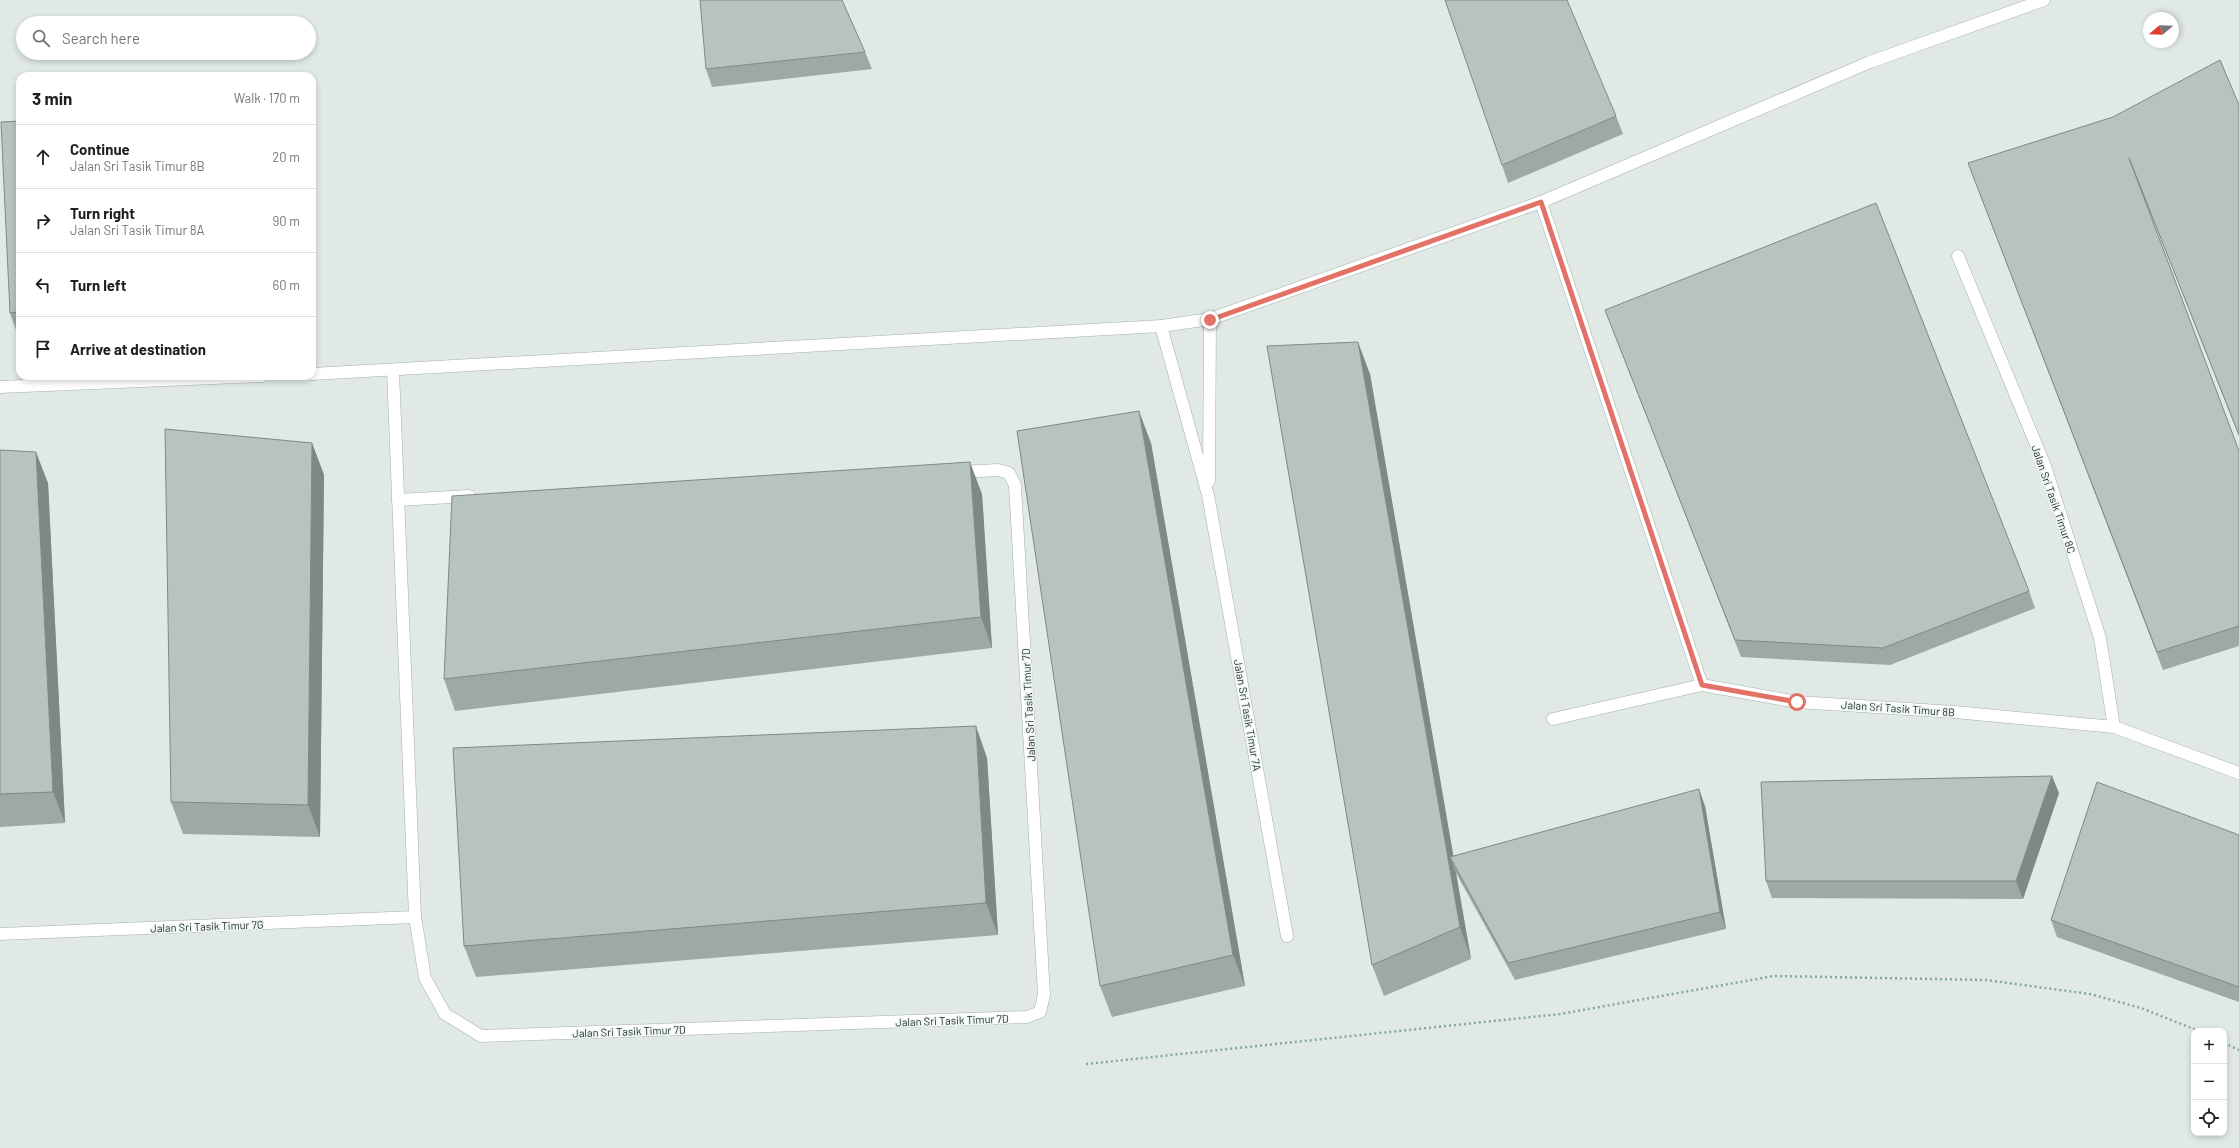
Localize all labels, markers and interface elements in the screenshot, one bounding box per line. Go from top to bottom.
north arrow [2143,12,2179,48]
search box [16,16,316,60]
icon: search [30,27,52,49]
text: Search here [62,29,140,47]
text: 3 min [32,88,72,108]
text: Walk · 170 m [234,90,300,106]
text: Continue [70,140,130,158]
icon: ahead [32,146,54,168]
text: 20 m [272,149,300,165]
text: Jalan Sri Tasik Timur 8B [70,158,205,174]
text: Turn right [70,204,135,222]
icon: right [32,210,54,232]
text: 90 m [273,213,300,229]
text: Jalan Sri Tasik Timur 8A [70,222,204,238]
icon: left [32,274,54,296]
text: Turn left [70,276,126,294]
text: 60 m [273,277,300,293]
route end [1201,311,1219,329]
icon: arrive [32,338,54,360]
text: Arrive at destination [70,340,206,358]
street label: Jalan Sri Tasik Timur 8C [2029,443,2079,555]
street label: Jalan Sri Tasik Timur 7D [1019,648,1037,762]
street label: Jalan Sri Tasik Timur 7A [1232,658,1264,772]
route start [1788,693,1806,711]
street label: Jalan Sri Tasik Timur 8B [1841,698,1955,718]
street label: Jalan Sri Tasik Timur 7G [150,918,264,934]
street label: Jalan Sri Tasik Timur 7D [895,1012,1009,1028]
street label: Jalan Sri Tasik Timur 7D [572,1023,686,1039]
map controls [2191,1028,2227,1136]
button: + [2191,1028,2227,1064]
button: − [2191,1064,2227,1100]
button: locate [2191,1100,2227,1136]

